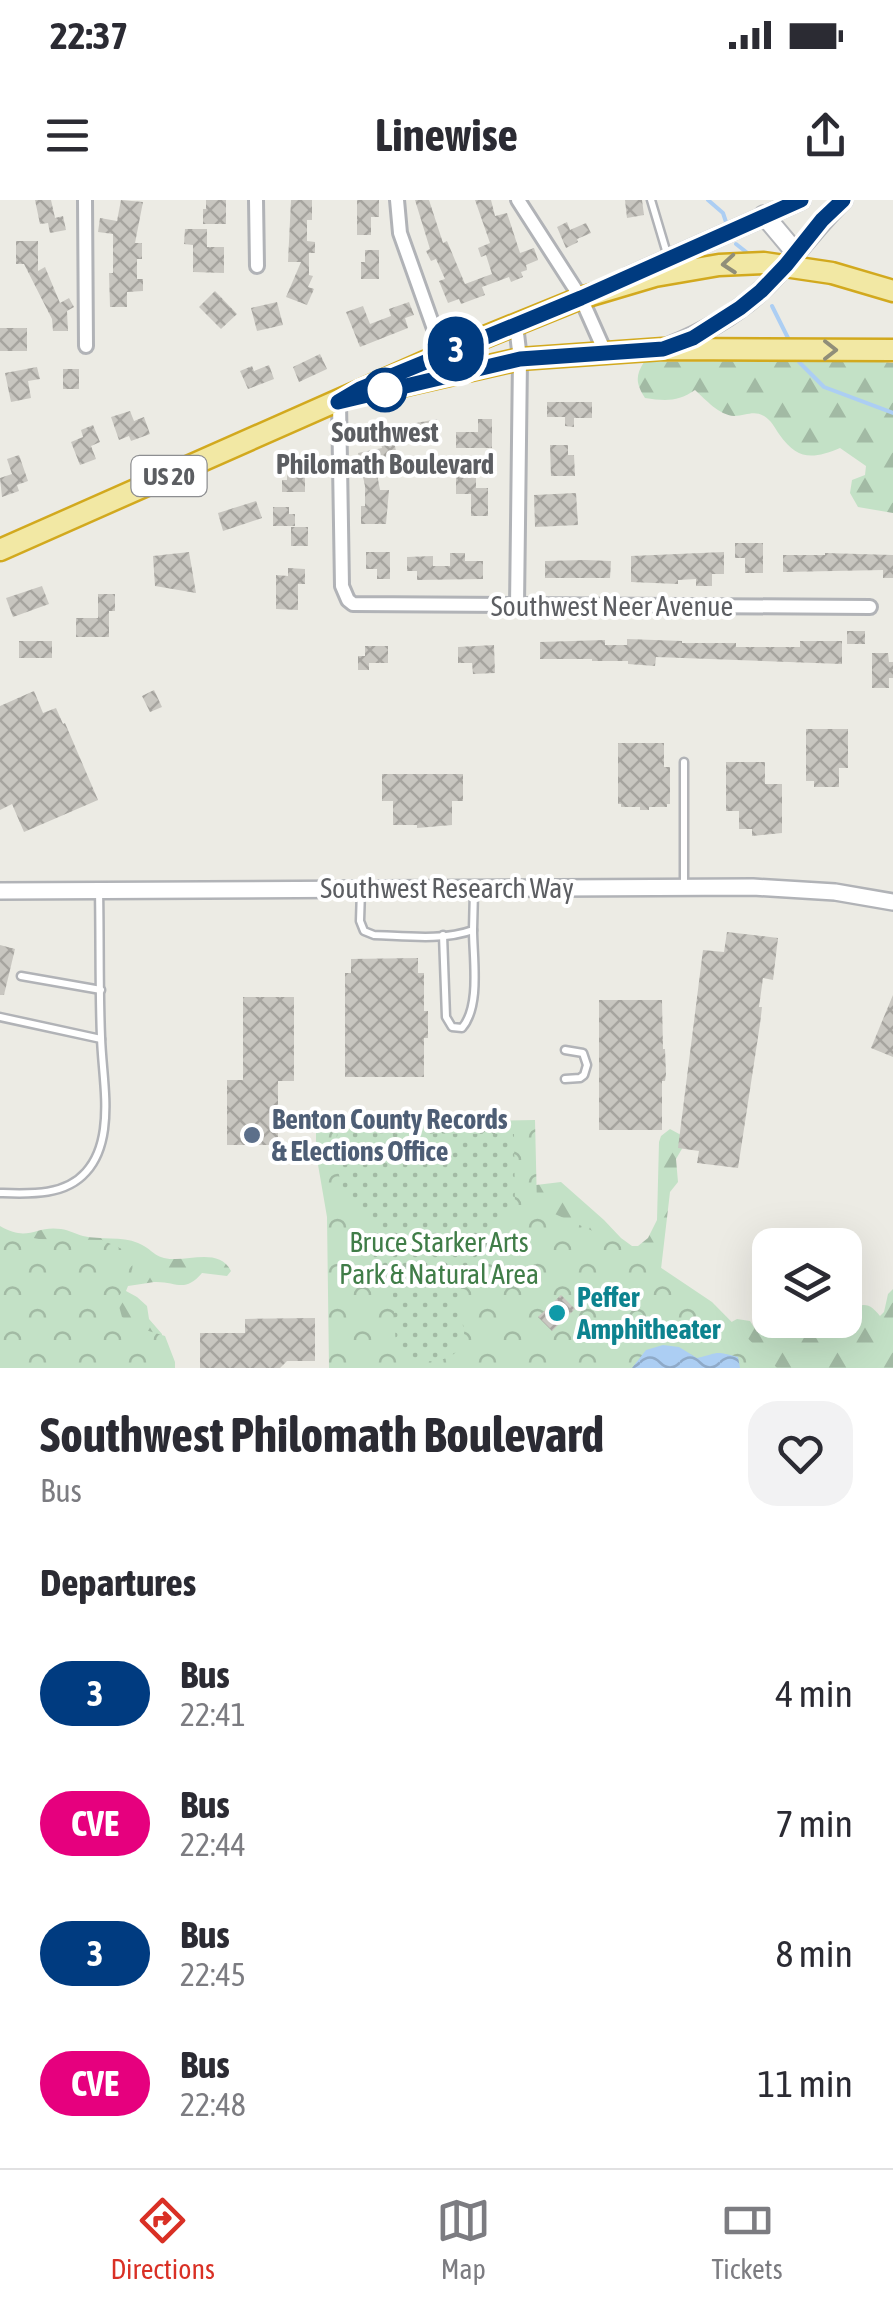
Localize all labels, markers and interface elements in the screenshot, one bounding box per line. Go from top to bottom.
text: 22:37 [50,14,128,57]
icon: menu [40,108,95,163]
icon: share [798,108,853,163]
text: Linewise [375,109,518,161]
one-way arrow [721,253,737,275]
line badge: 3 [424,316,488,382]
text: 3 [448,329,464,369]
one-way arrow [823,339,839,360]
marker: Southwest Philomath Boulevard [364,369,406,411]
place label: Southwest Philomath Boulevard [276,416,494,480]
road number: US 20 [132,456,206,496]
street label: Southwest Neer Avenue [491,590,733,622]
street label: Southwest Research Way [320,872,574,904]
place label: Benton County Records & Elections Office [272,1103,508,1167]
marker: Benton County Records & Elections Office [241,1124,263,1146]
park label: Bruce Starker Arts Park & Natural Area [339,1226,539,1290]
map controls [752,1228,862,1338]
button: layers [752,1228,862,1338]
place label: Peffer Amphitheater [576,1281,721,1345]
marker: Peffer Amphitheater [546,1302,568,1324]
button: heart [748,1401,853,1506]
text: Southwest Philomath Boulevard [40,1407,604,1462]
text: Bus [40,1472,82,1509]
text: Departures [40,1561,196,1604]
text: Bus [180,1653,230,1696]
text: 4 min [775,1672,853,1715]
text: 3 [87,1673,103,1713]
text: 22:41 [180,1696,246,1733]
text: Bus [180,1783,230,1826]
text: 7 min [775,1802,853,1845]
text: CVE [71,1803,119,1843]
text: 22:44 [180,1826,246,1863]
text: Bus [180,1913,230,1956]
text: 8 min [775,1932,853,1975]
text: 3 [87,1933,103,1973]
text: 22:45 [180,1956,246,1993]
text: Bus [180,2043,230,2086]
text: 11 min [758,2062,853,2105]
text: CVE [71,2063,119,2103]
text: 22:48 [180,2086,246,2123]
tab: Directions [110,2193,215,2285]
tab: Map [436,2193,491,2285]
tab: Tickets [712,2193,783,2285]

